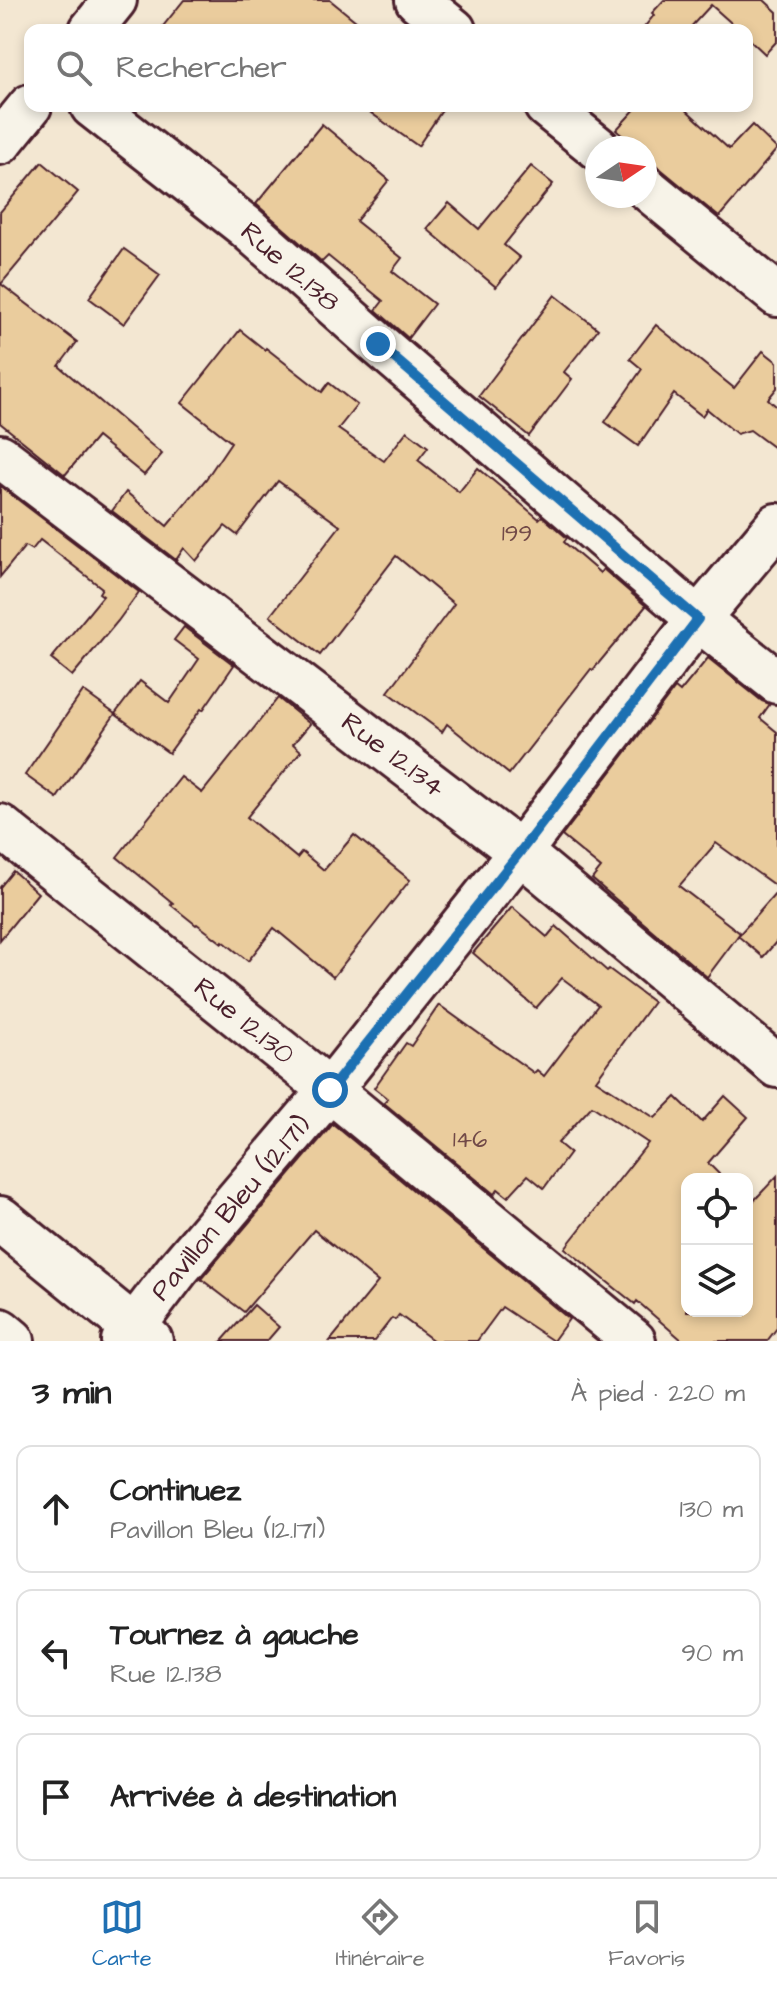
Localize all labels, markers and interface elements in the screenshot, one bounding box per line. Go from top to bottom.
search box [24,24,753,112]
icon: search [52,46,96,90]
text: Rechercher [116,47,287,89]
north arrow [585,136,657,208]
street label: Rue 12.138 [232,213,348,321]
route end [360,326,396,362]
house number: 199 [502,517,532,551]
street label: Rue 12.134 [333,703,453,807]
street label: Rue 12.130 [185,968,303,1074]
route start [312,1072,348,1108]
street label: Pavillon Bleu (12.171) [142,1107,320,1309]
house number: 146 [453,1123,487,1157]
map controls [681,1173,753,1317]
button: locate [681,1173,753,1245]
button: layers [681,1245,753,1317]
text: 3 min [32,1369,112,1417]
text: À pied · 220 m [571,1375,745,1411]
text: Continuez [110,1470,241,1512]
icon: ahead [34,1487,78,1531]
text: 130 m [679,1491,743,1527]
text: Pavillon Bleu (12.171) [110,1512,325,1548]
text: Tournez à gauche [110,1614,359,1656]
icon: left [34,1631,78,1675]
text: 90 m [681,1635,743,1671]
text: Rue 12.138 [110,1656,222,1692]
icon: arrive [34,1775,78,1819]
text: Arrivée à destination [110,1776,396,1818]
tab: Carte [92,1895,152,1974]
tab: Itinéraire [335,1895,425,1974]
tab: Favoris [608,1895,685,1974]

